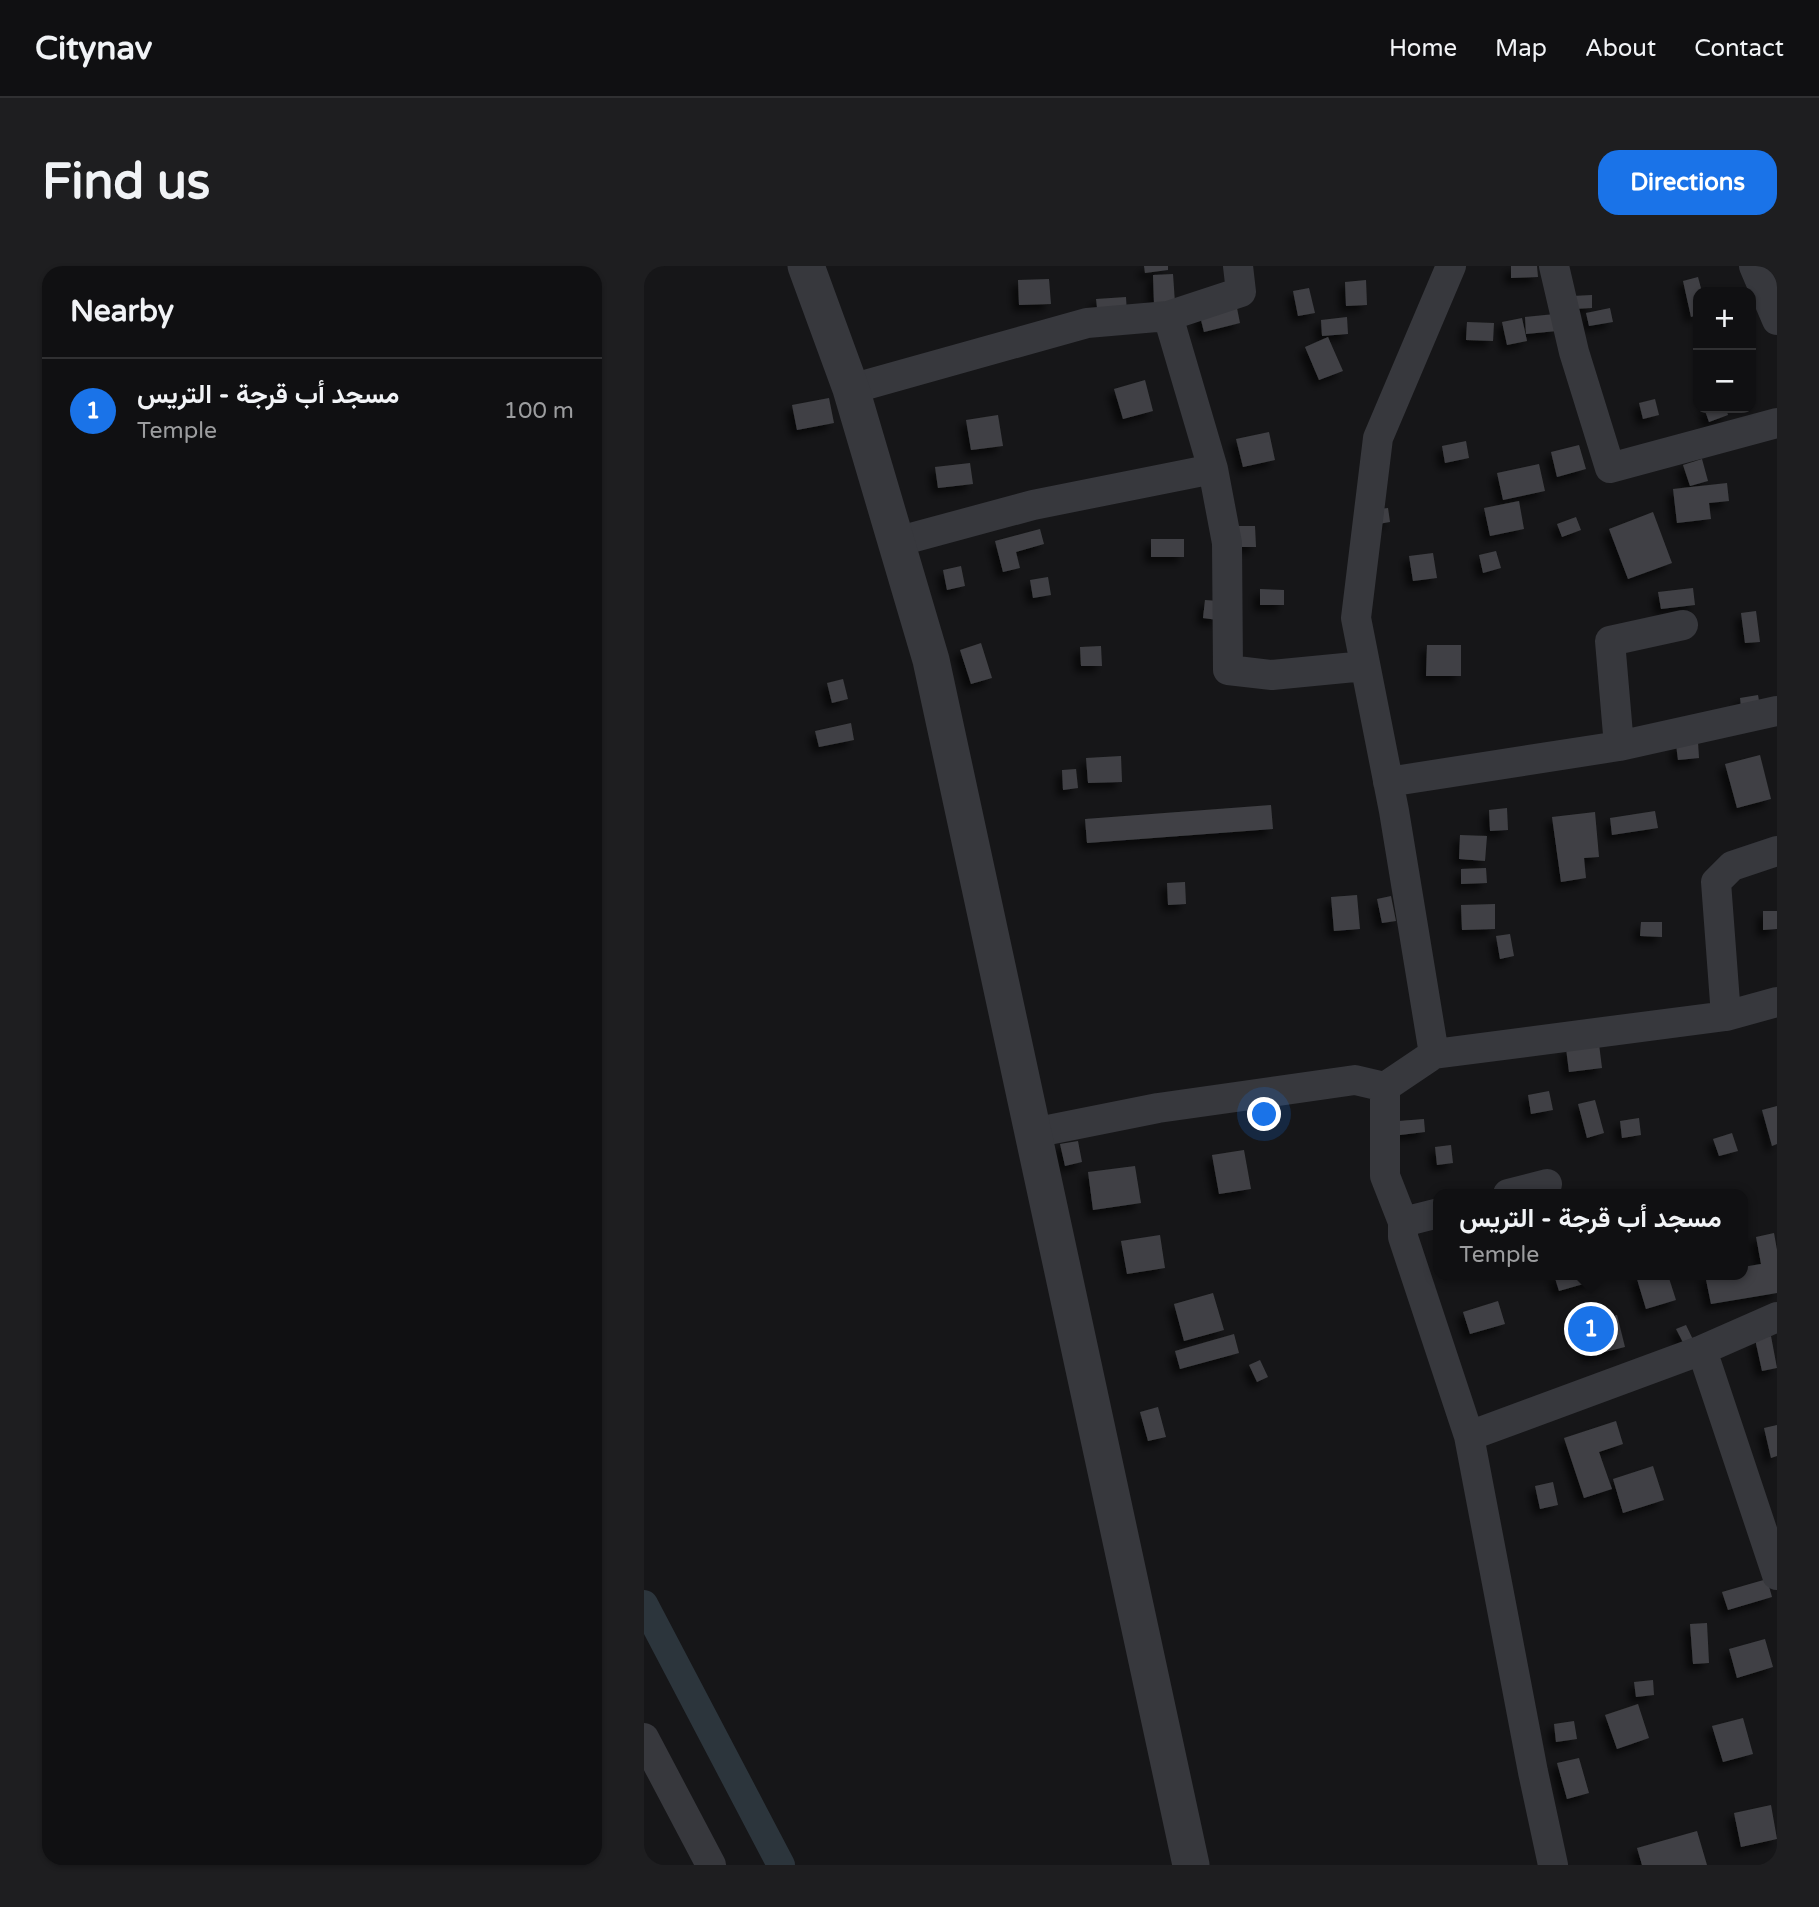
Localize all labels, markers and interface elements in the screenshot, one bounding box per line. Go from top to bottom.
text: Citynav [35,29,152,68]
text: Home [1389,34,1457,63]
text: Map [1495,34,1547,63]
text: About [1585,34,1656,63]
text: Contact [1694,34,1784,63]
button: Directions [1598,150,1777,215]
text: Find us [42,153,210,212]
map controls [1693,287,1756,413]
button: + [1693,287,1756,350]
text: Nearby [70,293,174,330]
button: − [1693,350,1756,413]
text: مسجد أب قرجة - التريس [137,379,399,410]
text: 1 [86,397,100,425]
text: 100 m [504,397,574,425]
text: Temple [137,417,217,445]
your location [1247,1097,1281,1131]
popup [1433,1189,1748,1280]
text: مسجد أب قرجة - التريس [1459,1203,1722,1234]
text: Temple [1459,1241,1539,1269]
pin: 1 [1568,1303,1614,1355]

